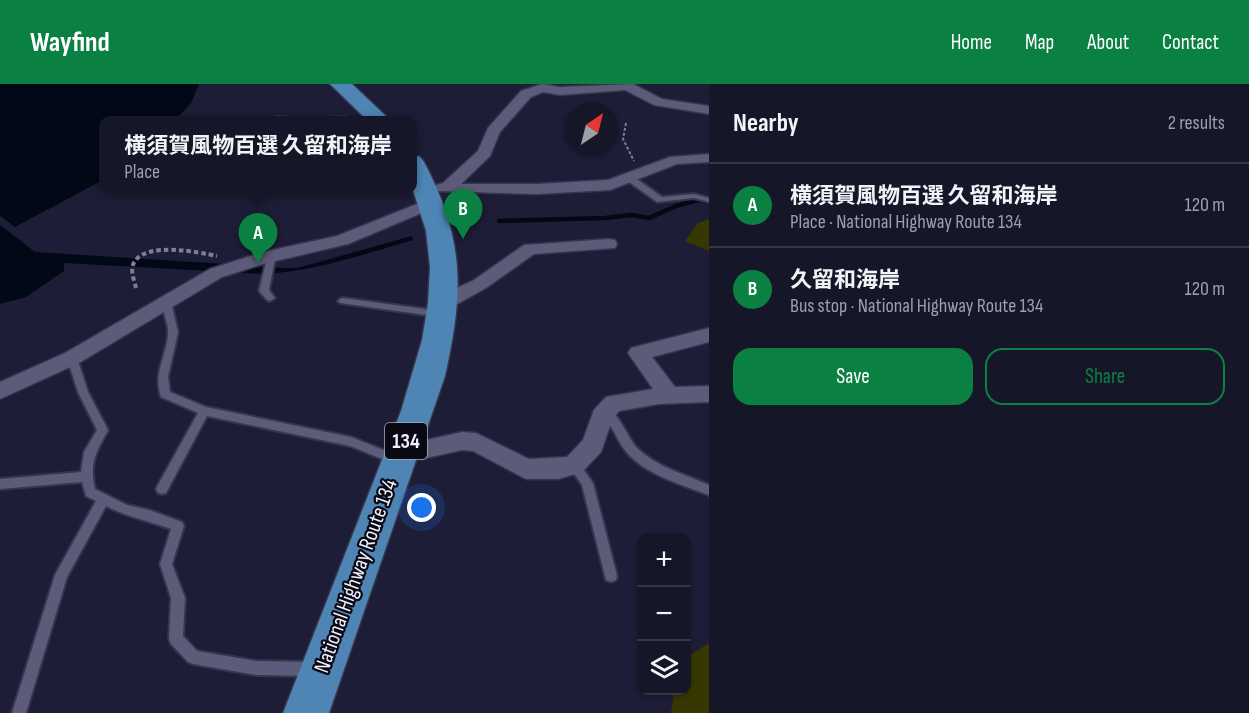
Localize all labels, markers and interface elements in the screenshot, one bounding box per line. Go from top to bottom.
text: Wayfind [30,26,110,59]
text: Home [951,30,992,55]
text: Map [1025,30,1054,55]
text: About [1087,30,1129,55]
text: Contact [1162,30,1219,55]
north arrow [565,102,619,156]
text: Nearby [733,108,799,139]
text: 2 results [1168,111,1225,135]
popup [99,116,417,194]
text: 横須賀風物百選 久留和海岸 [124,133,392,160]
text: Place [124,160,160,184]
text: 横須賀風物百選 久留和海岸 [790,183,1057,210]
pin: B [444,190,482,239]
text: A [748,193,757,217]
text: 120 m [1185,193,1225,217]
text: Place · National Highway Route 134 [790,210,1022,234]
pin: A [238,214,278,263]
text: 久留和海岸 [790,267,900,294]
text: B [748,277,757,301]
text: 120 m [1185,277,1225,301]
text: Bus stop · National Highway Route 134 [790,294,1043,318]
button: Save [733,348,973,405]
button: Share [985,348,1225,405]
road number: 134 [385,423,427,459]
street label: National Highway Route 134 [308,475,404,677]
your location [407,493,436,522]
map controls [637,533,691,695]
button: + [637,533,691,587]
button: − [637,587,691,641]
button: layers [637,641,691,695]

